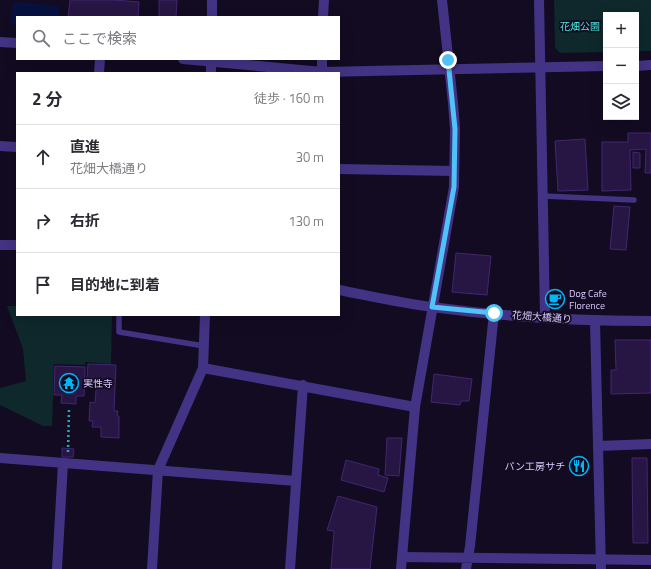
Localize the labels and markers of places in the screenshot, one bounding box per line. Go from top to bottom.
place label: Dog Cafe Florence [569,286,607,313]
cafe icon: Dog Cafe Florence [544,288,566,310]
temple icon: 実性寺 [58,372,80,394]
place label: 実性寺 [83,376,113,391]
restaurant icon: パン工房サチ [568,455,590,477]
place label: パン工房サチ [505,459,565,474]

